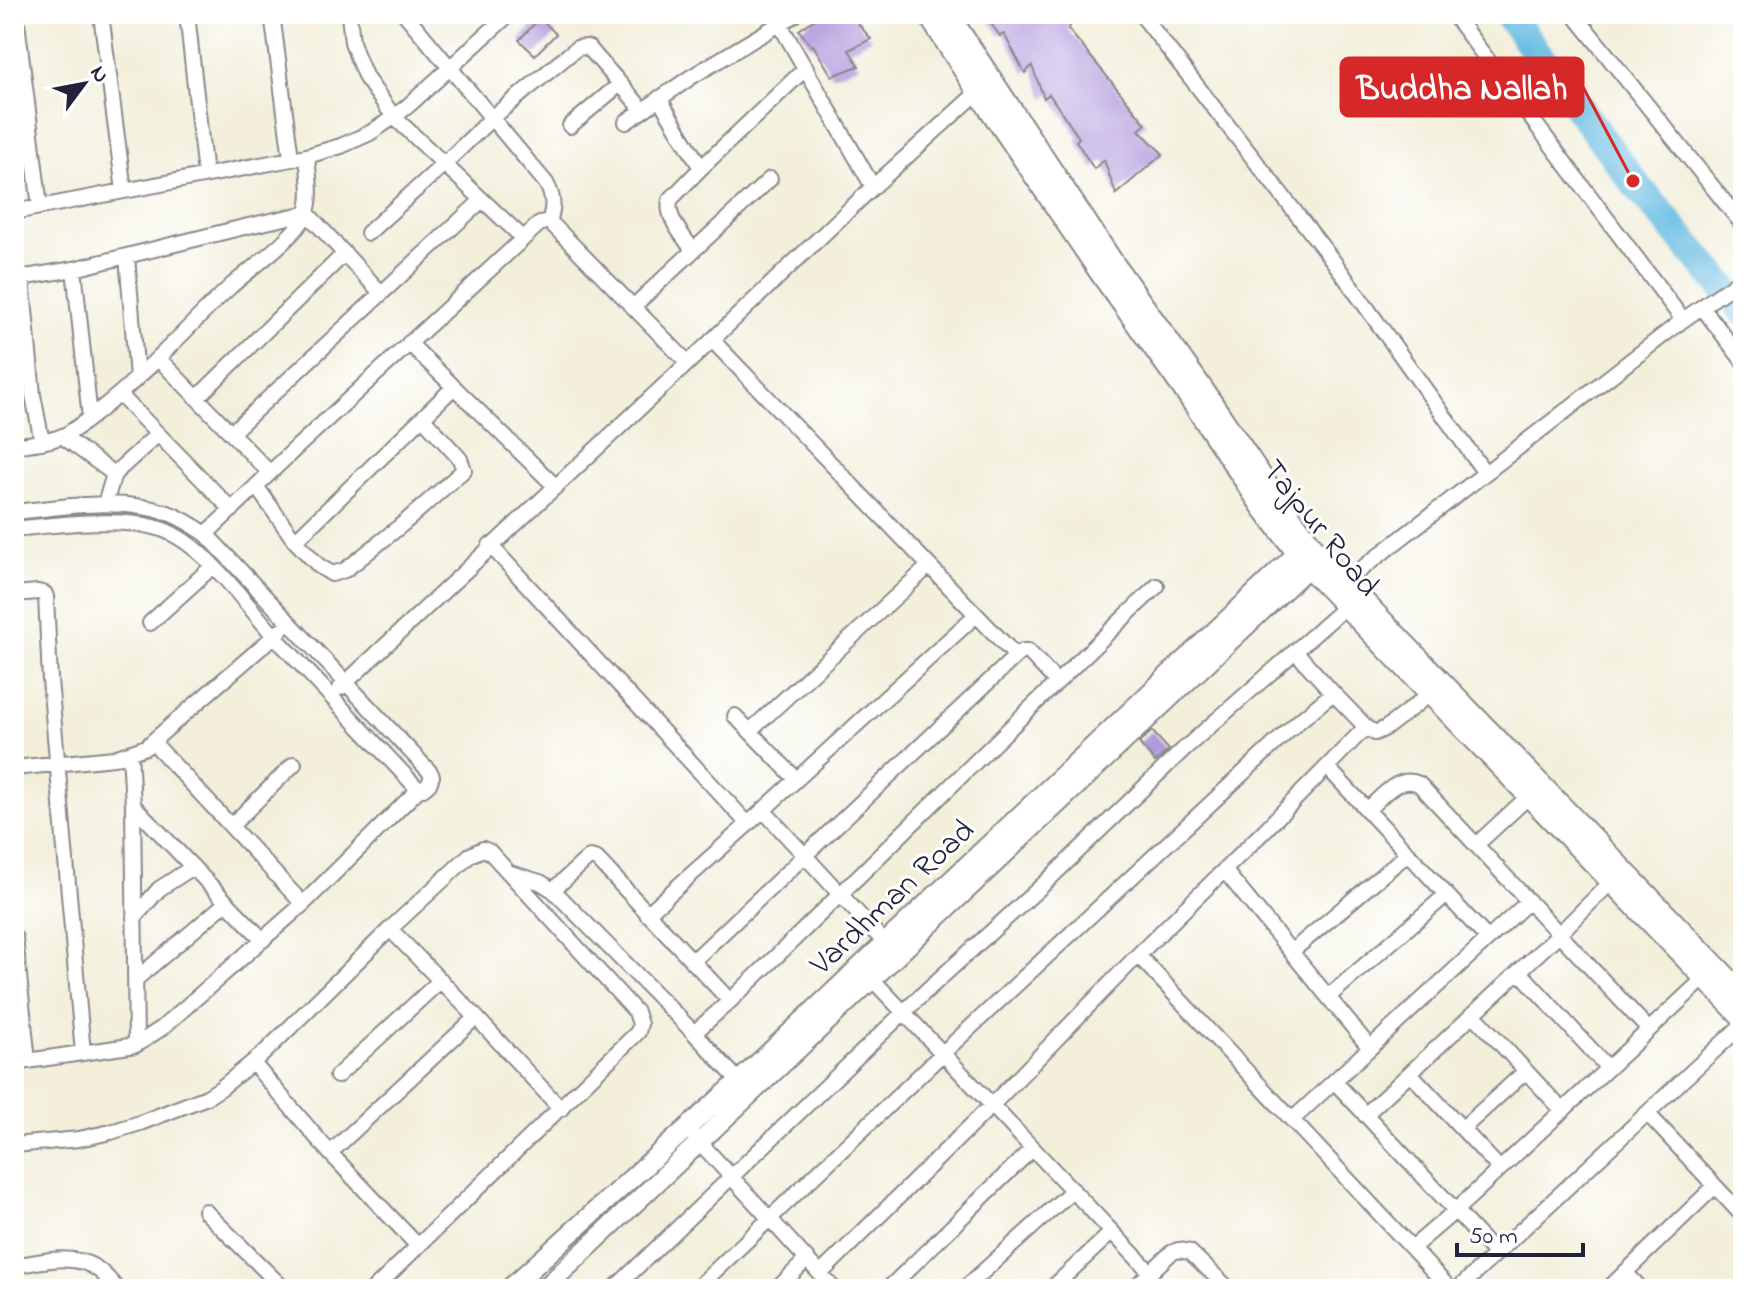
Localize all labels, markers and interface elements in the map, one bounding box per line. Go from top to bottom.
north arrow [44,44,124,124]
callout: Buddha Nallah [1341,58,1583,116]
text: N [81,60,116,90]
text: Buddha Nallah [1355,66,1567,116]
street label: Tajpur Road [1249,450,1390,608]
street label: Vardhman Road [799,809,987,988]
scale bar [1457,1207,1583,1257]
text: 50 m [1469,1220,1518,1255]

